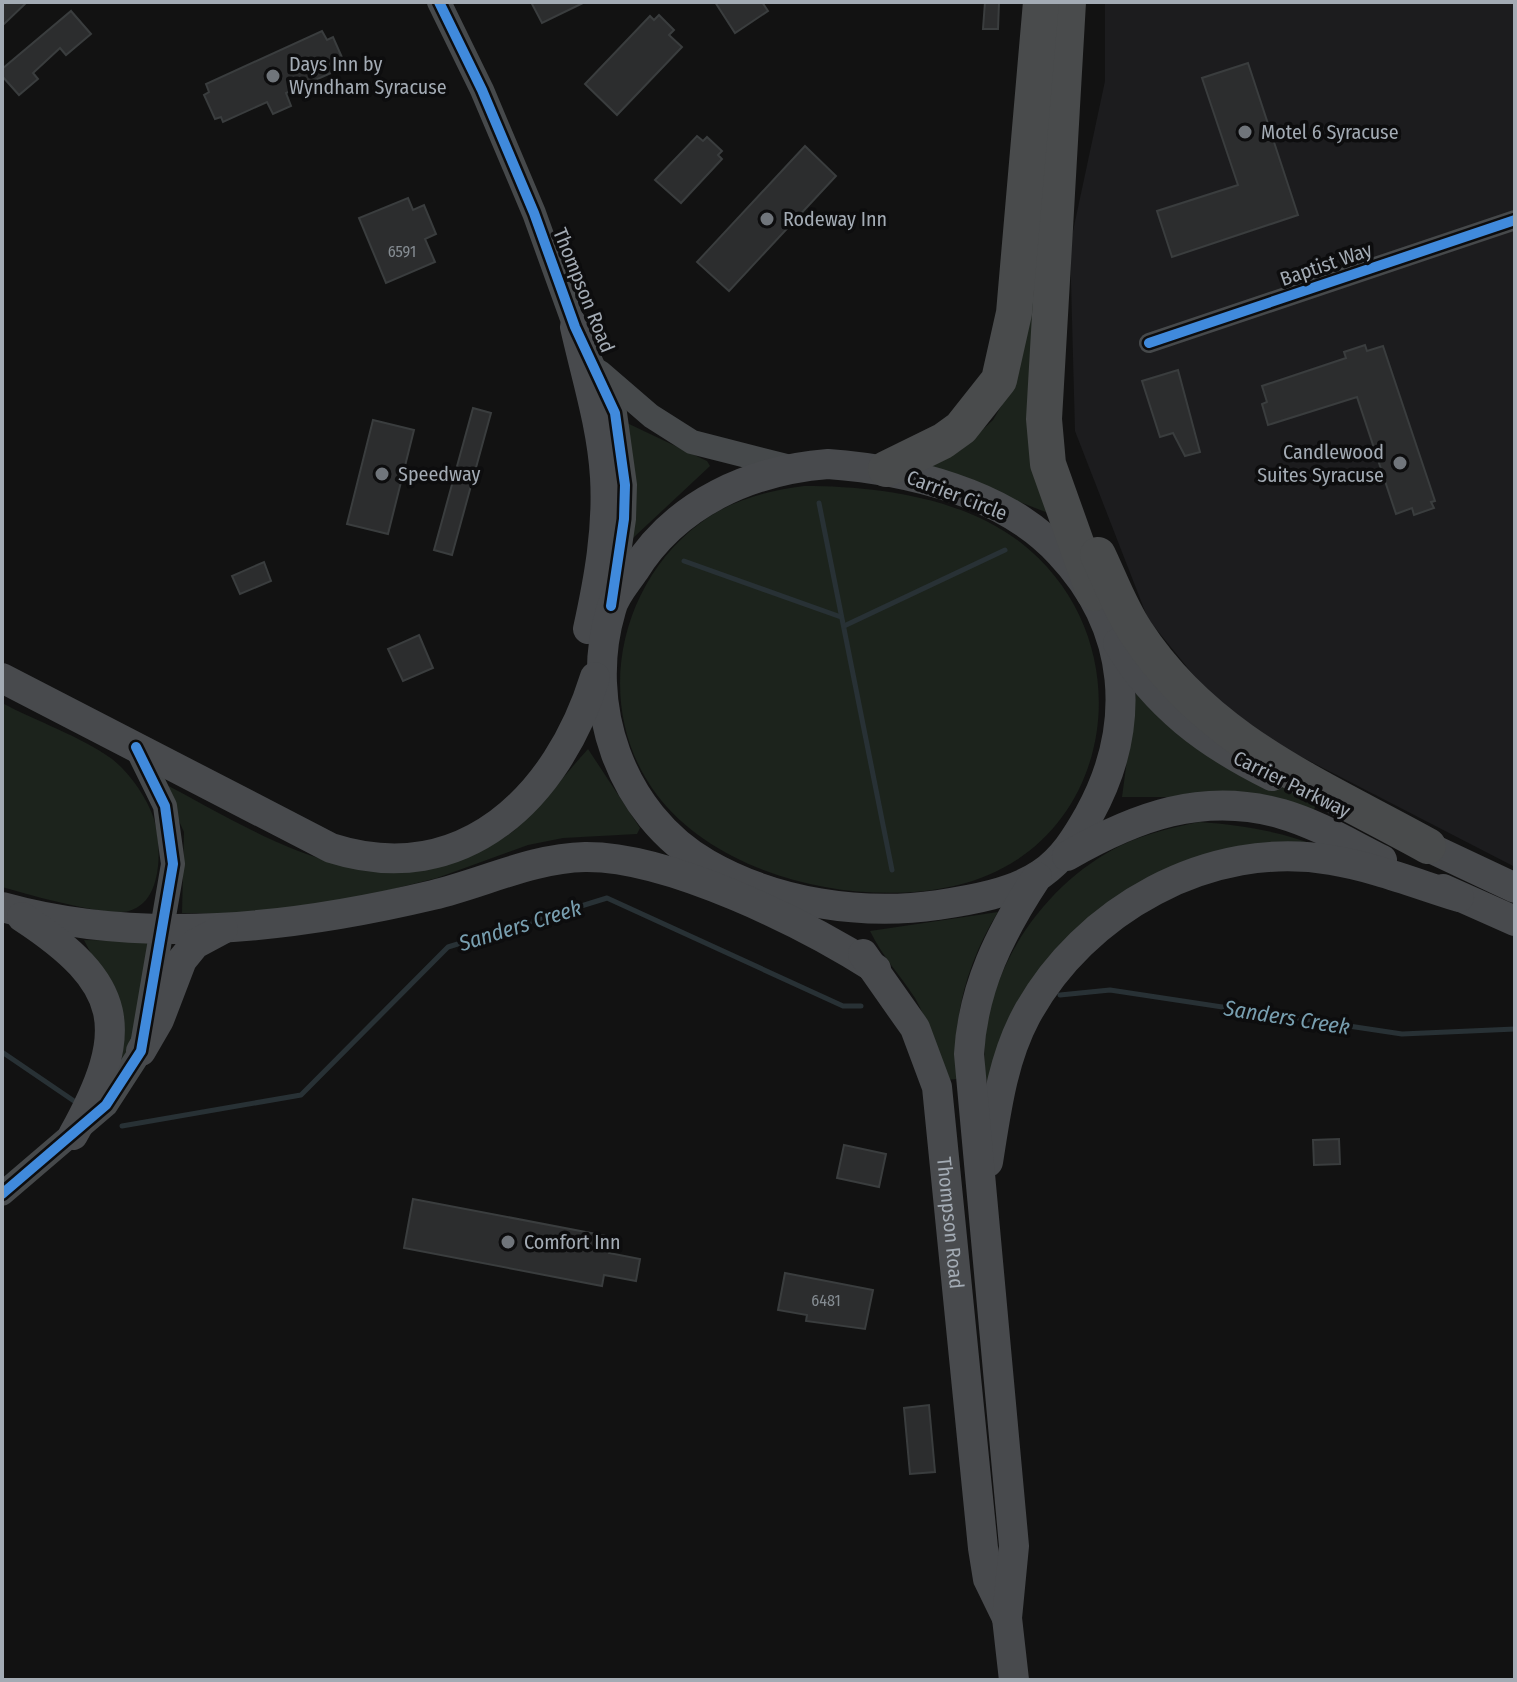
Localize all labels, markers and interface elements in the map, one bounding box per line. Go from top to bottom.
place label: Days Inn by Wyndham Syracuse [289,52,447,99]
marker: Days Inn by Wyndham Syracuse [264,67,282,85]
place label: Motel 6 Syracuse [1261,120,1399,144]
marker: Motel 6 Syracuse [1236,123,1254,141]
place label: Rodeway Inn [783,207,887,231]
marker: Rodeway Inn [758,210,776,228]
street label: Thompson Road [548,224,620,356]
street label: Baptist Way [1277,237,1375,291]
house number: 6591 [388,242,416,261]
place label: Candlewood Suites Syracuse [1257,440,1384,487]
marker: Candlewood Suites Syracuse [1391,454,1409,472]
place label: Speedway [398,462,480,486]
marker: Speedway [373,465,391,483]
street label: Carrier Circle [903,465,1011,525]
street label: Carrier Parkway [1230,745,1354,823]
water label: Sanders Creek [455,894,585,957]
water label: Sanders Creek [1221,994,1352,1041]
street label: Thompson Road [932,1156,969,1290]
place label: Comfort Inn [524,1230,621,1254]
marker: Comfort Inn [499,1233,517,1251]
house number: 6481 [811,1291,841,1310]

